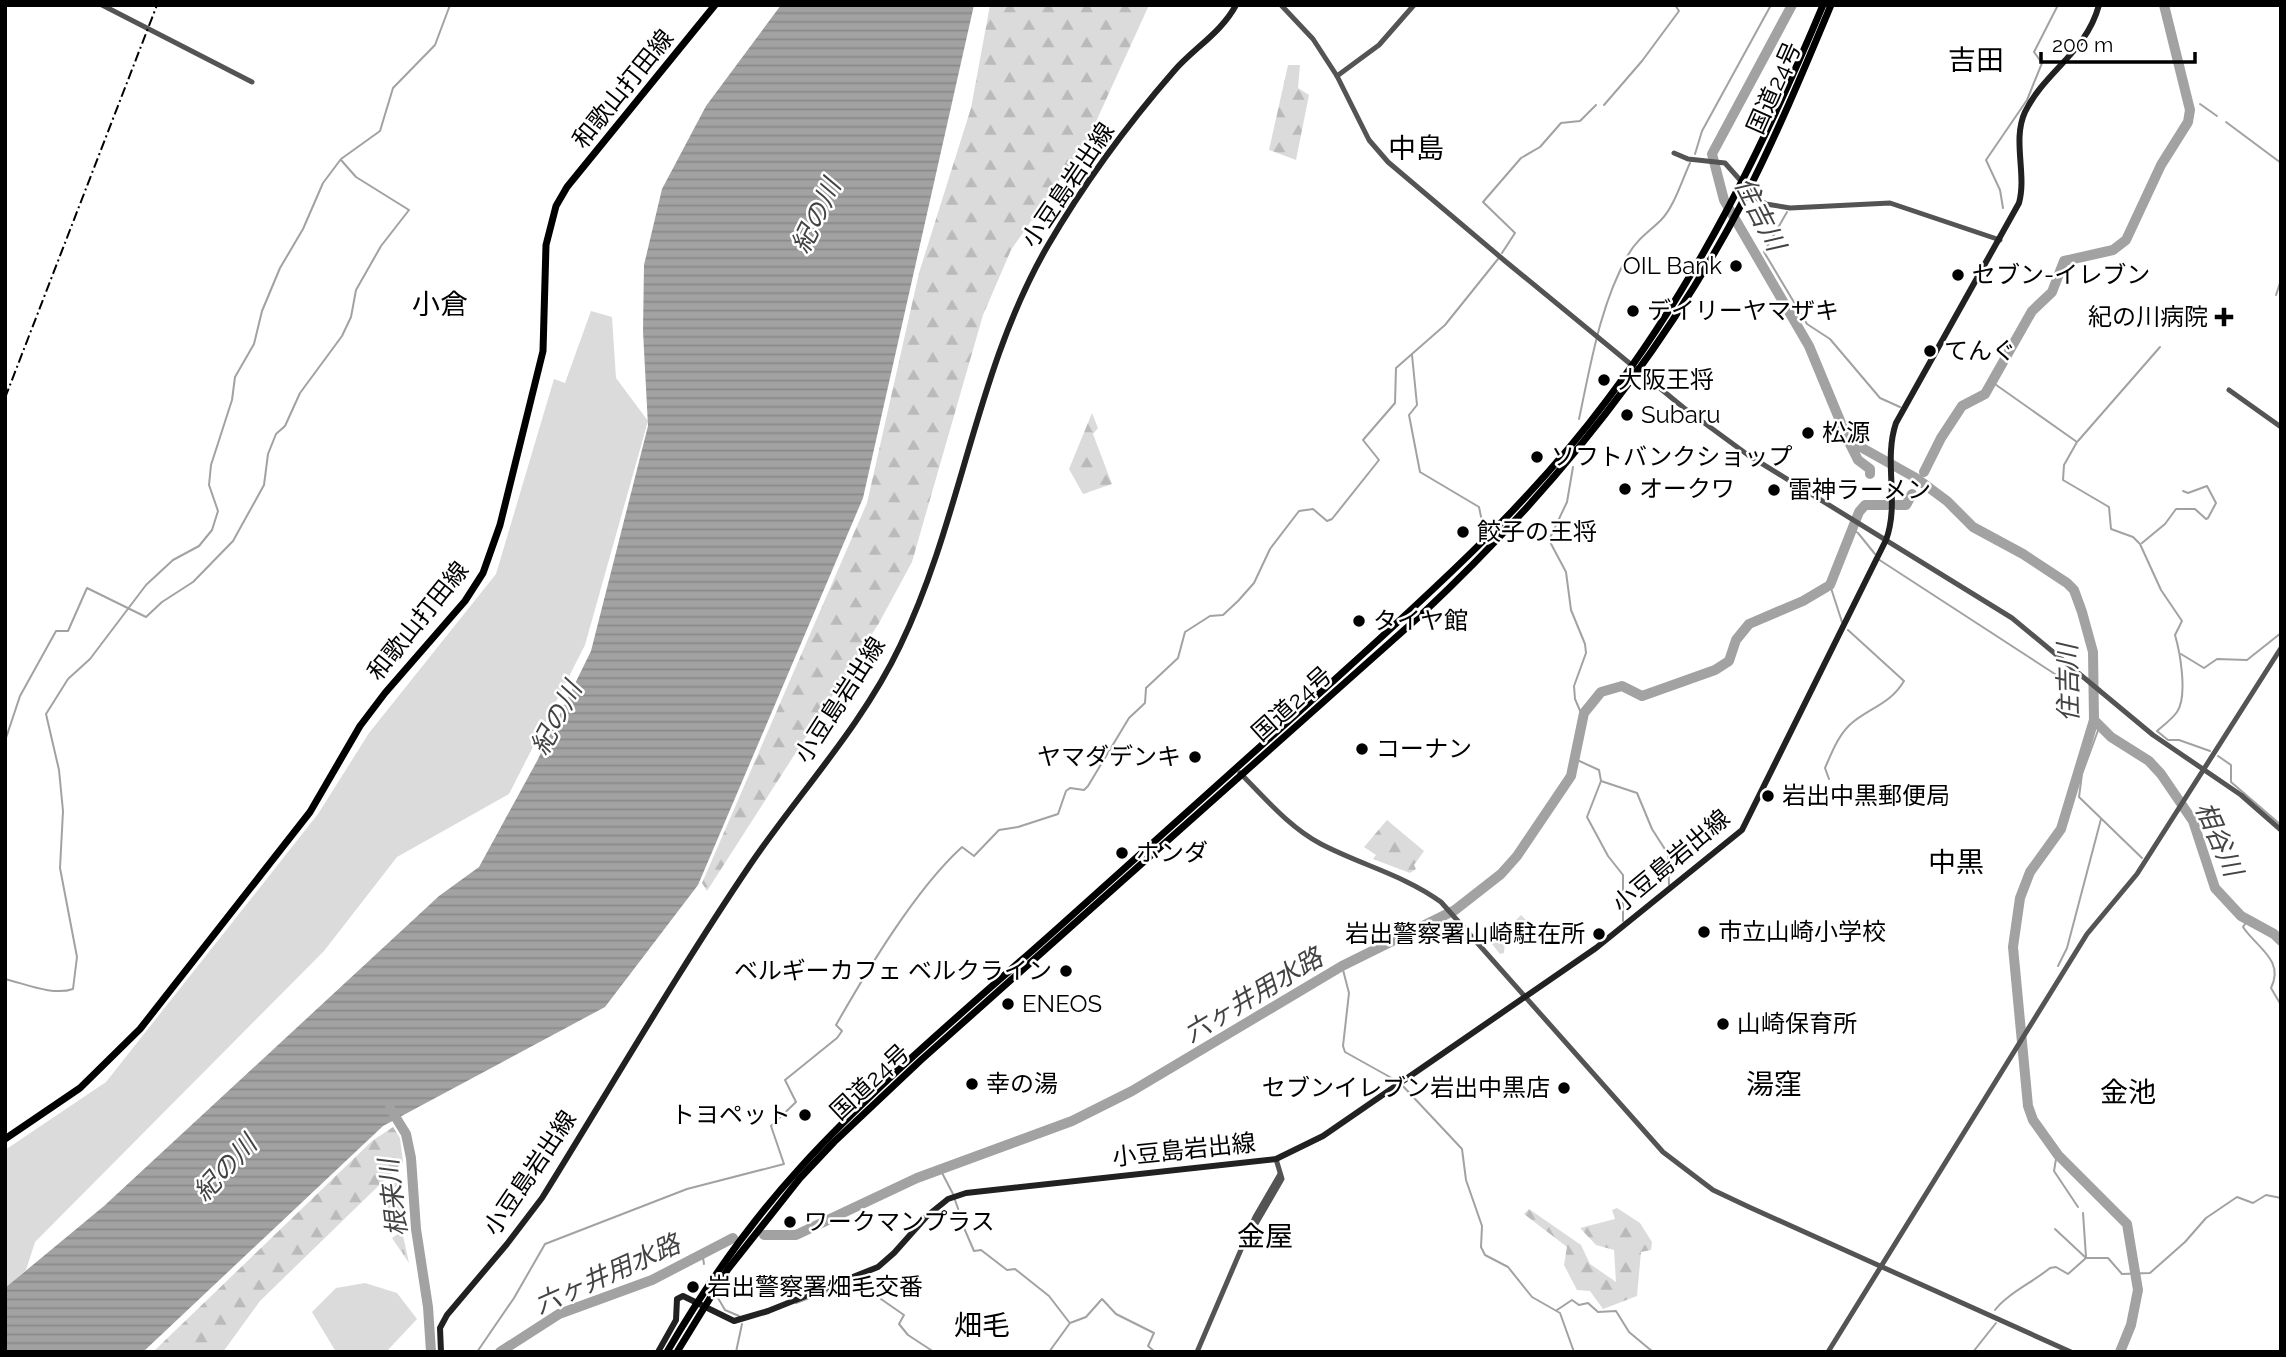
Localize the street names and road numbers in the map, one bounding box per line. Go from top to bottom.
street label: 和歌山打田線 [566,24,679,154]
street label: 国道24号 [1740,37,1807,138]
street label: 小豆島岩出線 [1015,117,1120,253]
street label: 和歌山打田線 [361,556,474,686]
street label: 小豆島岩出線 [788,631,891,768]
street label: 国道24号 [1246,660,1338,747]
street label: 小豆島岩出線 [1606,803,1735,918]
street label: 国道24号 [824,1038,915,1126]
street label: 小豆島岩出線 [477,1105,582,1241]
street label: 小豆島岩出線 [1111,1128,1257,1171]

